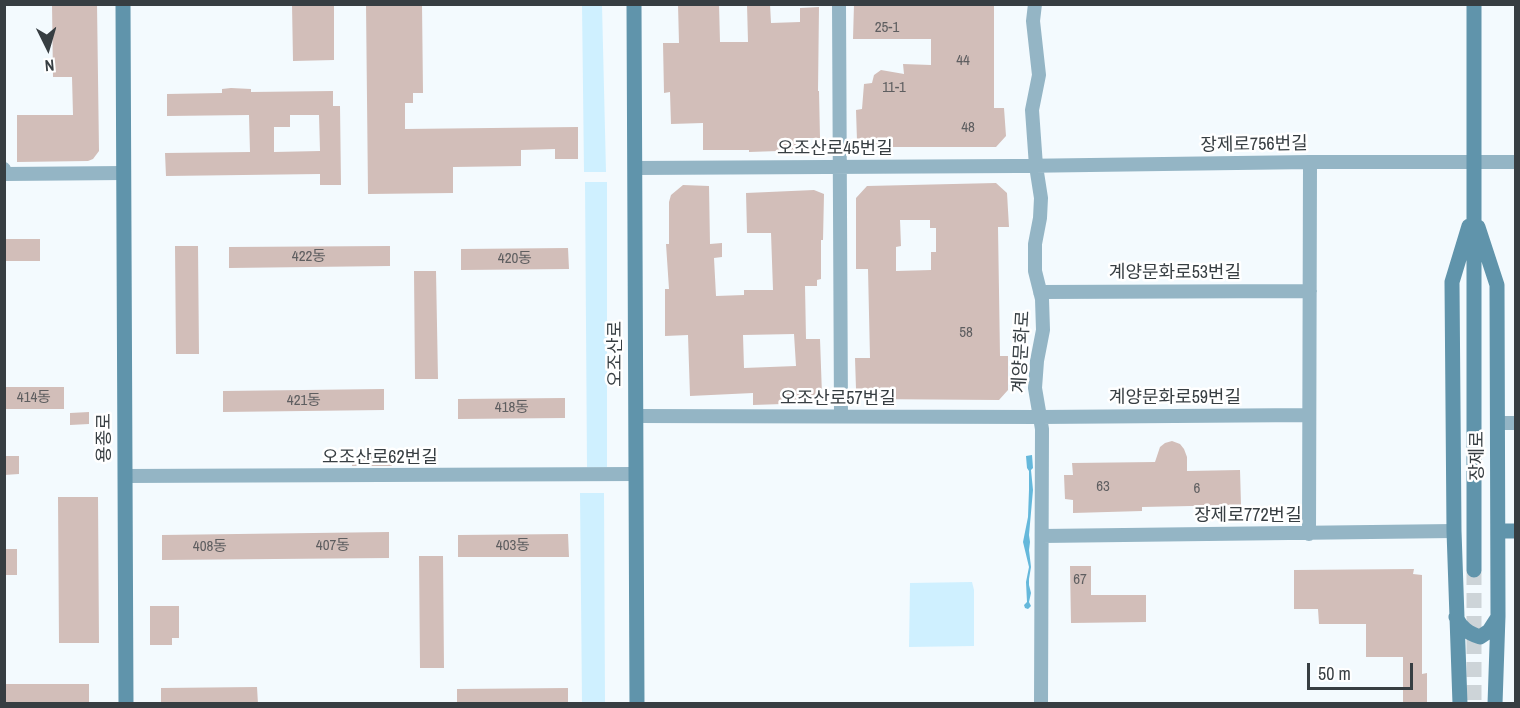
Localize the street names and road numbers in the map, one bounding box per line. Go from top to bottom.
street label: 장제로756번길 [1200,133,1308,157]
street label: 오조산로45번길 [777,138,893,160]
street label: 계양문화로53번길 [1109,262,1241,284]
street label: 계양문화로 [1009,310,1035,394]
street label: 오조산로 [605,321,627,387]
street label: 계양문화로59번길 [1109,387,1241,409]
street label: 오조산로57번길 [780,388,896,410]
street label: 용종로 [94,413,116,463]
street label: 장제로 [1467,431,1489,481]
street label: 오조산로62번길 [322,447,438,469]
street label: 장제로772번길 [1194,505,1302,527]

